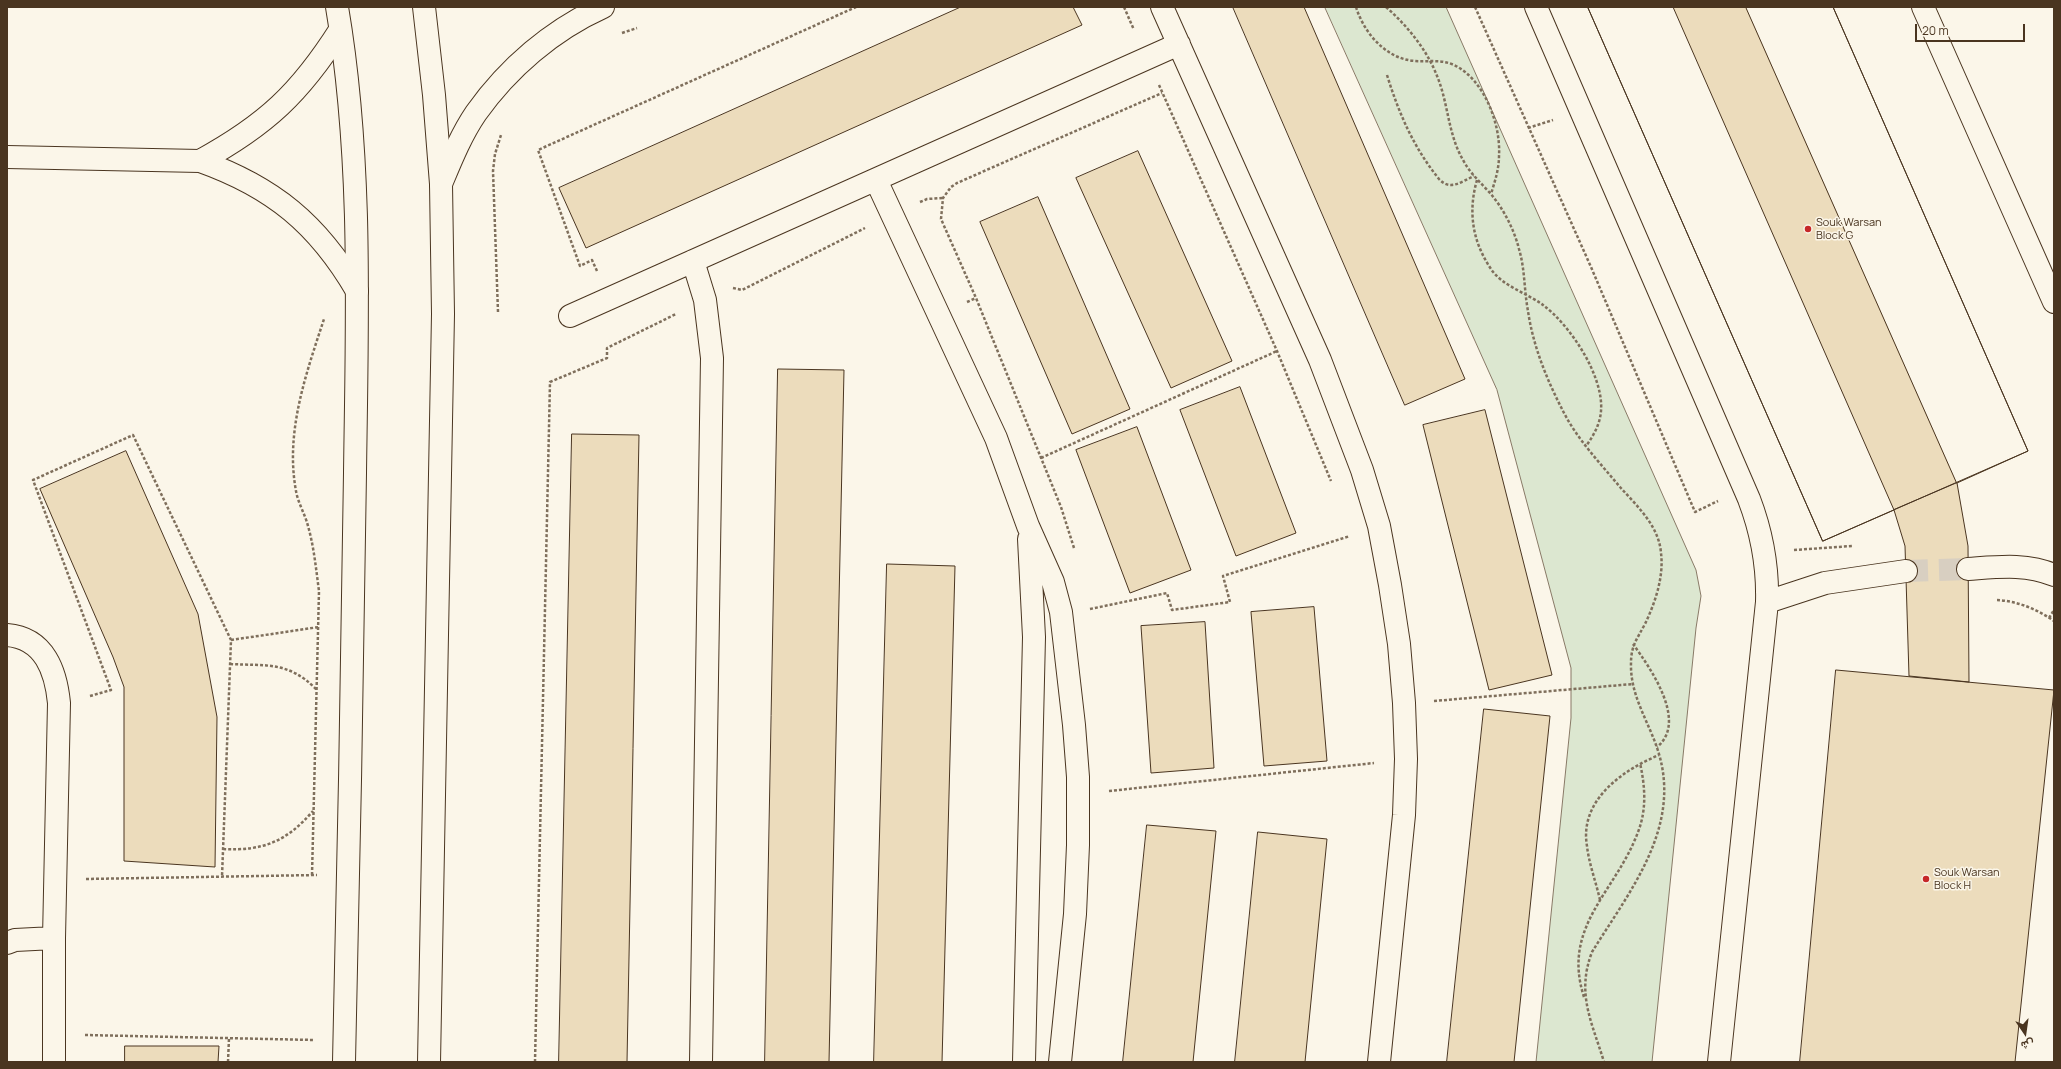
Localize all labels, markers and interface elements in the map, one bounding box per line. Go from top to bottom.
scale bar [1917,16,2027,42]
text: 20 m [1922,22,1949,39]
place label: Souk Warsan Block G [1816,216,1882,242]
marker: Souk Warsan Block G [1803,224,1813,234]
place label: Souk Warsan Block H [1934,866,2000,892]
marker: Souk Warsan Block H [1921,874,1931,884]
north arrow [2005,1013,2045,1053]
text: ش [2020,1036,2036,1054]

